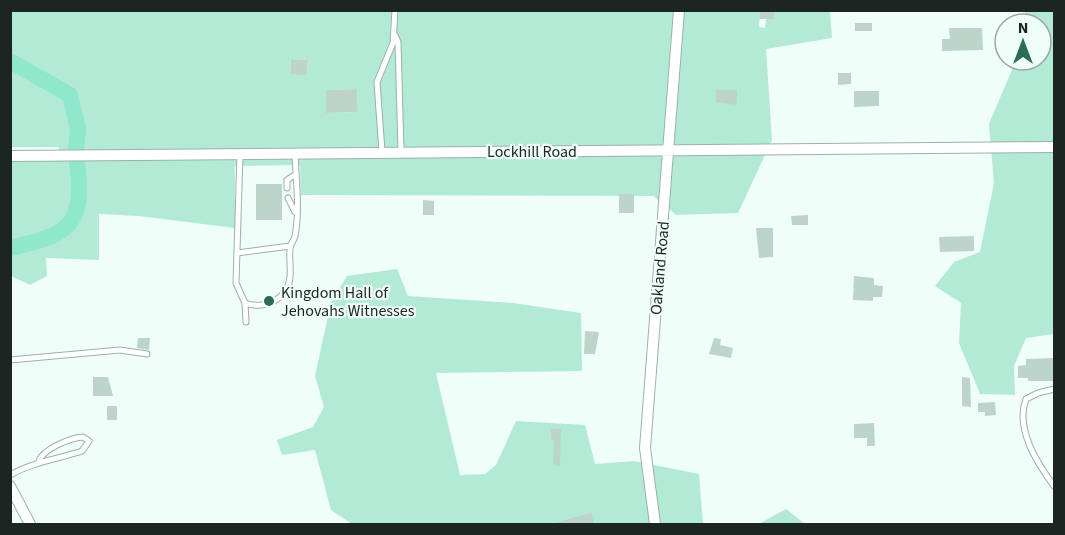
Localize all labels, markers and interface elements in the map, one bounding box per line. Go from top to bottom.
north arrow [993,12,1053,72]
text: N [1018,17,1028,39]
street label: Lockhill Road [487,141,577,163]
street label: Oakland Road [645,220,675,316]
place label: Kingdom Hall of Jehovahs Witnesses [281,282,415,322]
marker: Kingdom Hall of Jehovahs Witnesses [262,294,276,308]

